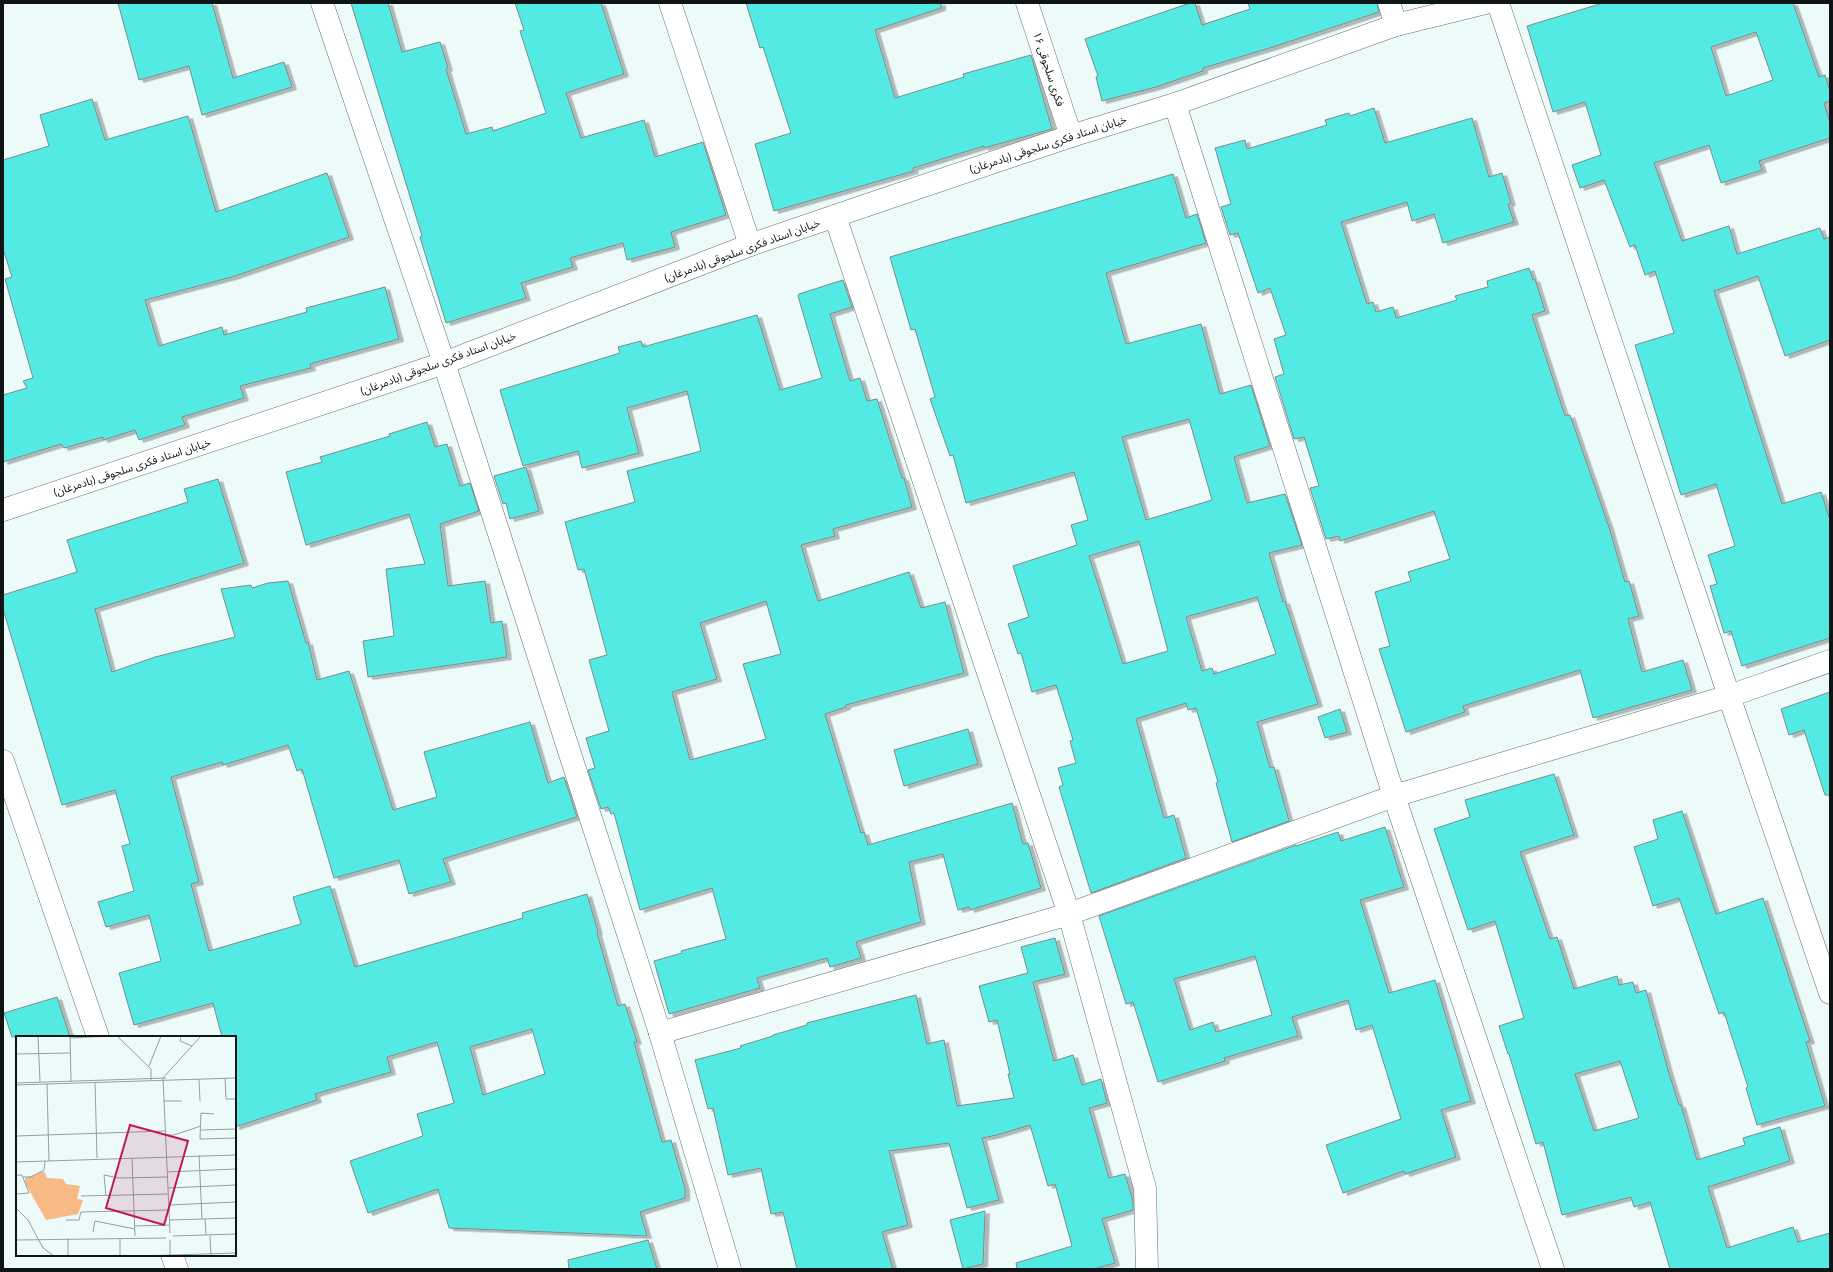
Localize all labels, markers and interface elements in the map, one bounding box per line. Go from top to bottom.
street label: فکری سلجوقی ۱۶ [1029,30,1069,109]
street label: خیابان استاد فکری سلجوقی (بادمرغان) [967,111,1129,177]
street label: خیابان استاد فکری سلجوقی (بادمرغان) [662,214,823,286]
street label: خیابان استاد فکری سلجوقی (بادمرغان) [358,327,519,399]
street label: خیابان استاد فکری سلجوقی (بادمرغان) [51,434,213,500]
inset map [16,1036,236,1256]

